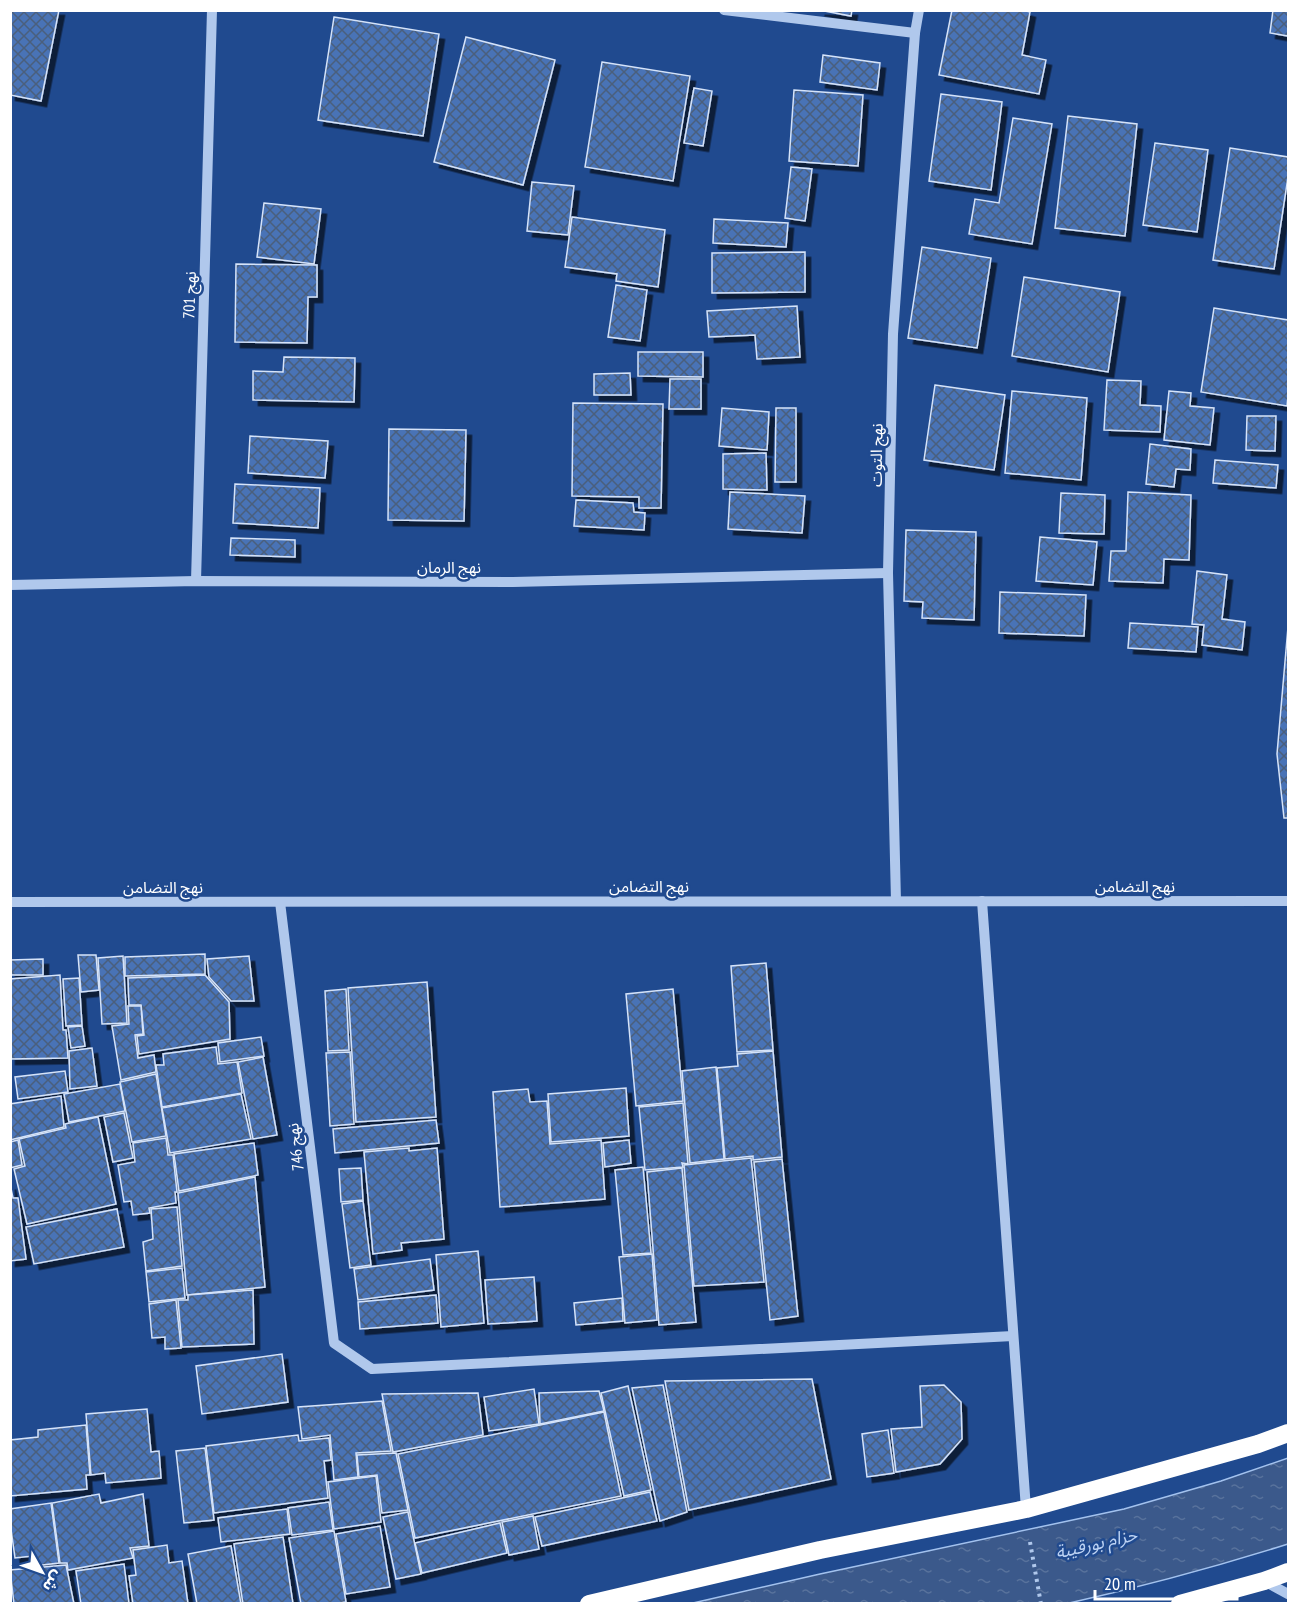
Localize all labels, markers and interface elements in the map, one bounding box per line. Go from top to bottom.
street label: نهج 701 [178,271,203,319]
street label: نهج التوت [865,423,890,487]
street label: نهج الرمان [417,557,481,580]
street label: نهج التضامن [609,876,689,899]
street label: نهج التضامن [1095,876,1175,899]
street label: نهج التضامن [123,877,203,900]
street label: نهج 746 [282,1122,311,1172]
water label: حزام بورقيبة [1053,1522,1140,1566]
north arrow [12,1542,72,1602]
scale bar [1095,1563,1238,1601]
text: ش [39,1567,68,1597]
text: 20 m [1104,1572,1136,1595]

